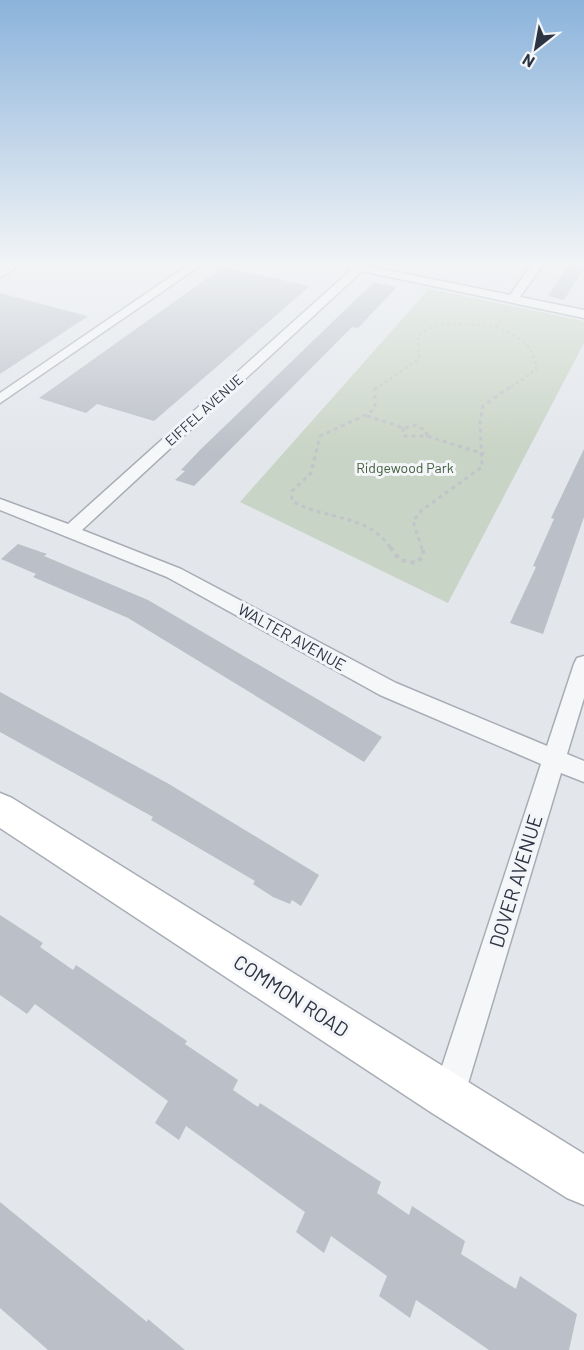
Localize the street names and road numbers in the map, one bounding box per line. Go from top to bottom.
street label: EIFFEL AVENUE [161,370,246,449]
street label: WALTER AVENUE [235,599,349,674]
street label: DOVER AVENUE [483,811,547,950]
street label: COMMON ROAD [230,949,354,1041]

